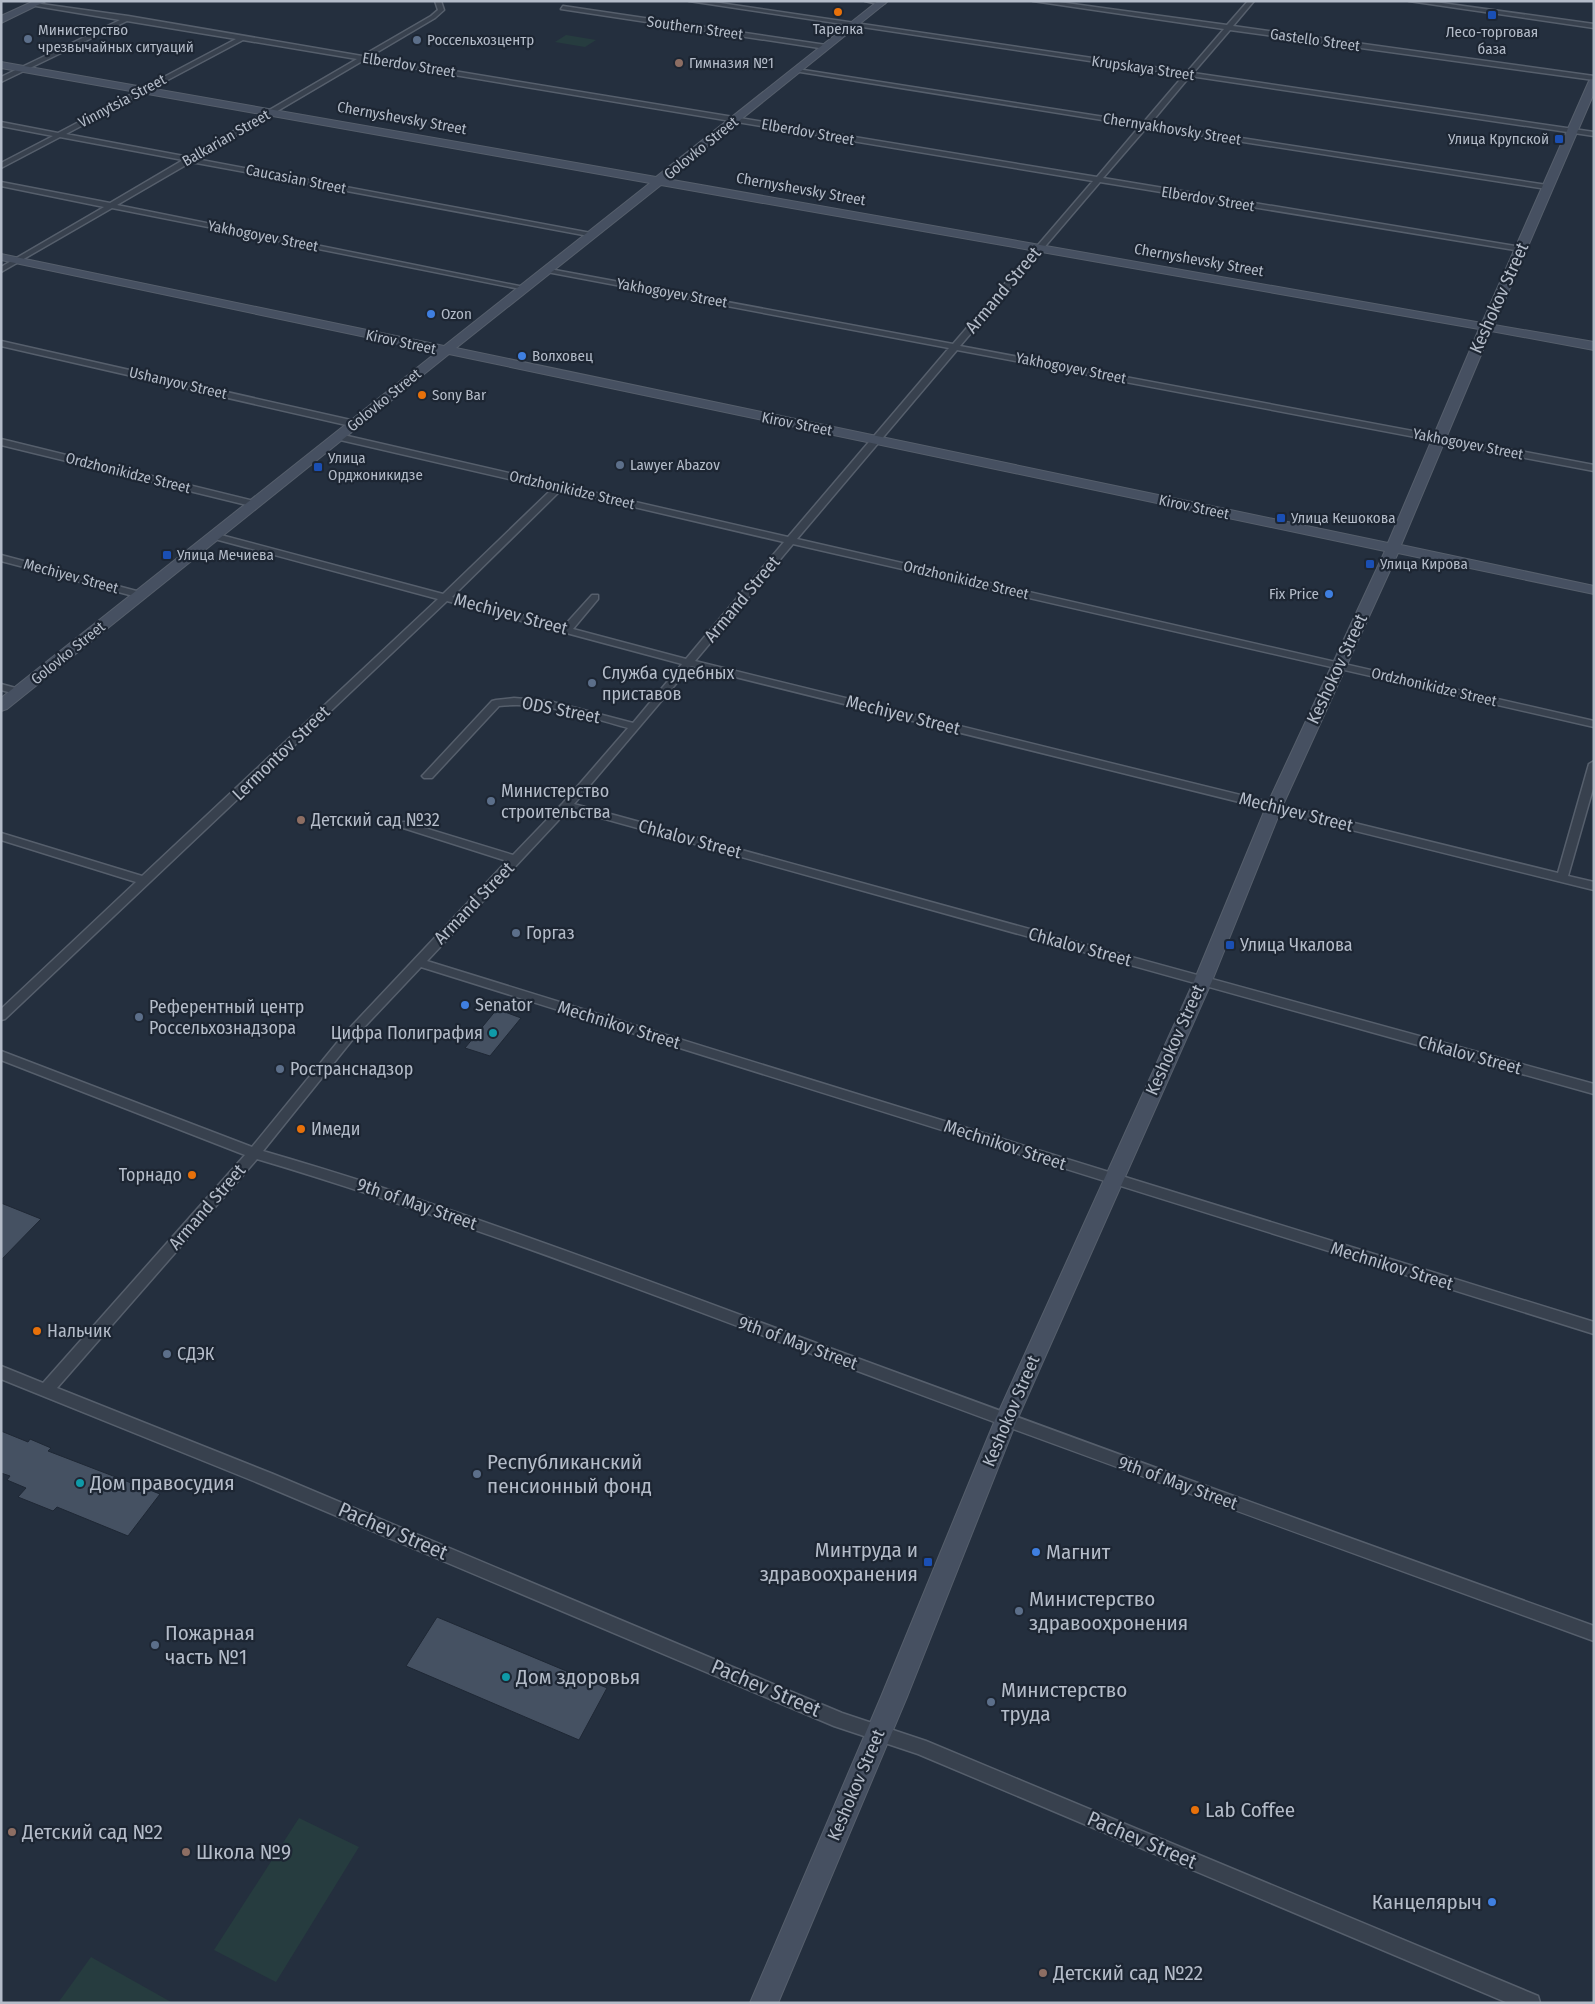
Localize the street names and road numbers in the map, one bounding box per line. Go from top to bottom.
street label: Southern Street [646,12,744,44]
street label: Gastello Street [1269,25,1361,55]
street label: Elberdov Street [361,49,457,81]
street label: Krupskaya Street [1090,52,1196,84]
street label: Vinnytsia Street [75,70,169,132]
street label: Chernyshevsky Street [336,98,468,138]
street label: Balkarian Street [179,106,273,170]
street label: Chernyakhovsky Street [1102,109,1242,149]
street label: Golovko Street [660,113,742,183]
street label: Elberdov Street [760,115,856,149]
street label: Caucasian Street [244,160,348,198]
street label: Chernyshevsky Street [735,169,867,209]
street label: Elberdov Street [1160,183,1256,215]
street label: Yakhogoyev Street [206,216,320,256]
street label: Keshokov Street [1465,239,1533,357]
street label: Chernyshevsky Street [1133,240,1265,280]
street label: Armand Street [960,242,1046,338]
street label: Yakhogoyev Street [615,274,729,312]
street label: Kirov Street [364,326,438,358]
street label: Yakhogoyev Street [1014,348,1128,388]
street label: Ushanyov Street [127,363,229,403]
street label: Golovko Street [343,365,425,435]
street label: Kirov Street [760,408,834,440]
street label: Yakhogoyev Street [1411,424,1525,464]
street label: Ordzhonikidze Street [64,449,192,497]
street label: Ordzhonikidze Street [508,467,637,513]
street label: Kirov Street [1157,491,1231,523]
street label: Armand Street [699,551,785,647]
street label: Mechiyev Street [22,555,120,597]
street label: Ordzhonikidze Street [902,557,1031,603]
street label: Mechiyev Street [452,588,570,640]
street label: Keshokov Street [1302,610,1372,728]
street label: Golovko Street [27,618,109,688]
street label: Ordzhonikidze Street [1370,664,1499,710]
street label: Mechiyev Street [844,690,962,740]
street label: ODS Street [520,692,602,728]
street label: Lermontov Street [228,701,334,805]
street label: Mechiyev Street [1237,787,1355,837]
street label: Chkalov Street [636,815,744,863]
street label: Armand Street [429,857,519,949]
street label: Chkalov Street [1026,923,1134,971]
street label: Keshokov Street [1141,981,1209,1099]
street label: Mechnikov Street [555,996,683,1054]
street label: Chkalov Street [1416,1031,1524,1079]
street label: Mechnikov Street [941,1115,1069,1175]
street label: Armand Street [164,1160,250,1254]
street label: 9th of May Street [354,1173,480,1235]
street label: Mechnikov Street [1328,1237,1456,1295]
street label: 9th of May Street [735,1311,861,1375]
street label: Keshokov Street [978,1352,1044,1470]
street label: 9th of May Street [1115,1451,1241,1515]
street label: Pachev Street [334,1496,452,1566]
street label: Pachev Street [707,1653,825,1723]
street label: Keshokov Street [823,1726,889,1844]
street label: Pachev Street [1083,1805,1201,1875]

